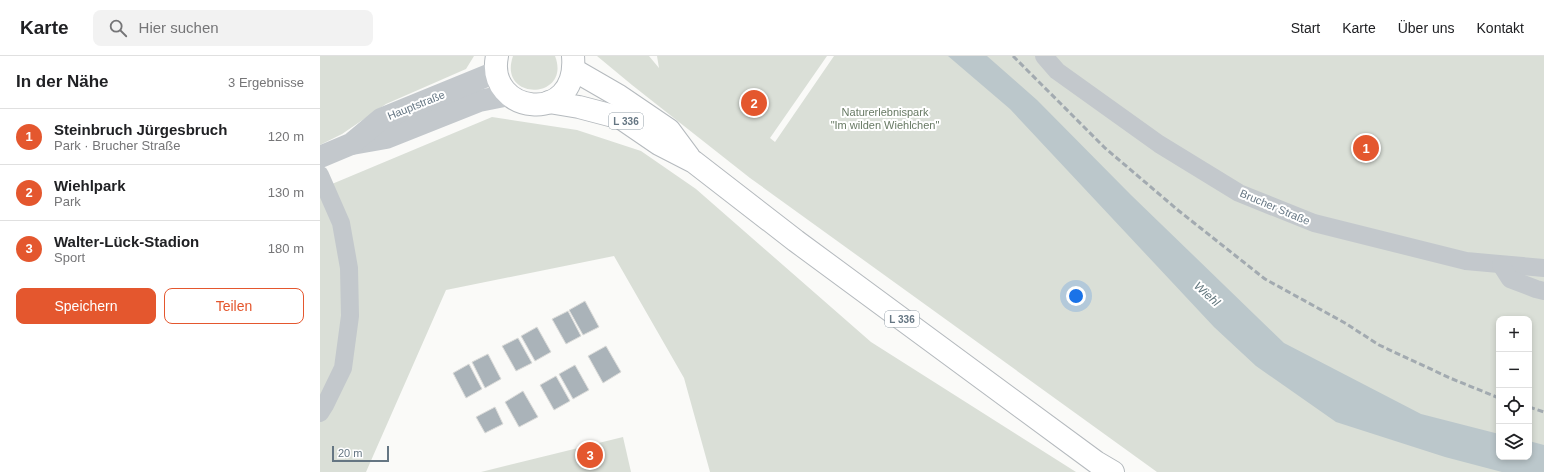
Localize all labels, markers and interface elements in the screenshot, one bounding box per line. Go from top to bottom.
search box [93,10,373,46]
text: Karte [20,17,69,38]
icon: search [107,17,129,39]
text: Hier suchen [139,19,219,36]
text: Start [1291,20,1320,36]
text: Karte [1342,20,1376,36]
text: Über uns [1398,20,1455,36]
text: Kontakt [1477,20,1524,36]
text: In der Nähe [16,72,109,91]
text: 3 Ergebnisse [228,75,304,90]
street label: Hauptstraße [386,88,446,122]
pin: 2 [741,88,767,118]
park label: Naturerlebnispark "Im wilden Wiehlchen" [831,106,939,131]
road number: L 336 [609,113,643,129]
text: Steinbruch Jürgesbruch [54,121,227,138]
text: 1 [25,129,33,144]
text: 120 m [268,129,304,144]
pin: 1 [1353,133,1379,163]
text: Park · Brucher Straße [54,138,180,153]
text: Wiehlpark [54,177,126,194]
text: 2 [25,185,33,200]
text: 130 m [268,185,304,200]
street label: Brucher Straße [1238,187,1312,227]
text: Park [54,194,81,209]
text: Walter-Lück-Stadion [54,233,199,250]
text: 3 [25,241,33,256]
text: 180 m [268,241,304,256]
text: Sport [54,250,85,265]
water label: Wiehl [1191,279,1223,309]
your location [1066,286,1086,306]
button: Speichern [16,288,156,324]
button: Teilen [164,288,304,324]
road number: L 336 [885,311,919,327]
map controls [1496,316,1532,460]
button: + [1496,316,1532,352]
button: − [1496,352,1532,388]
button: locate [1496,388,1532,424]
button: layers [1496,424,1532,460]
pin: 3 [577,440,603,470]
scale bar [332,444,389,463]
text: 20 m [338,447,362,459]

